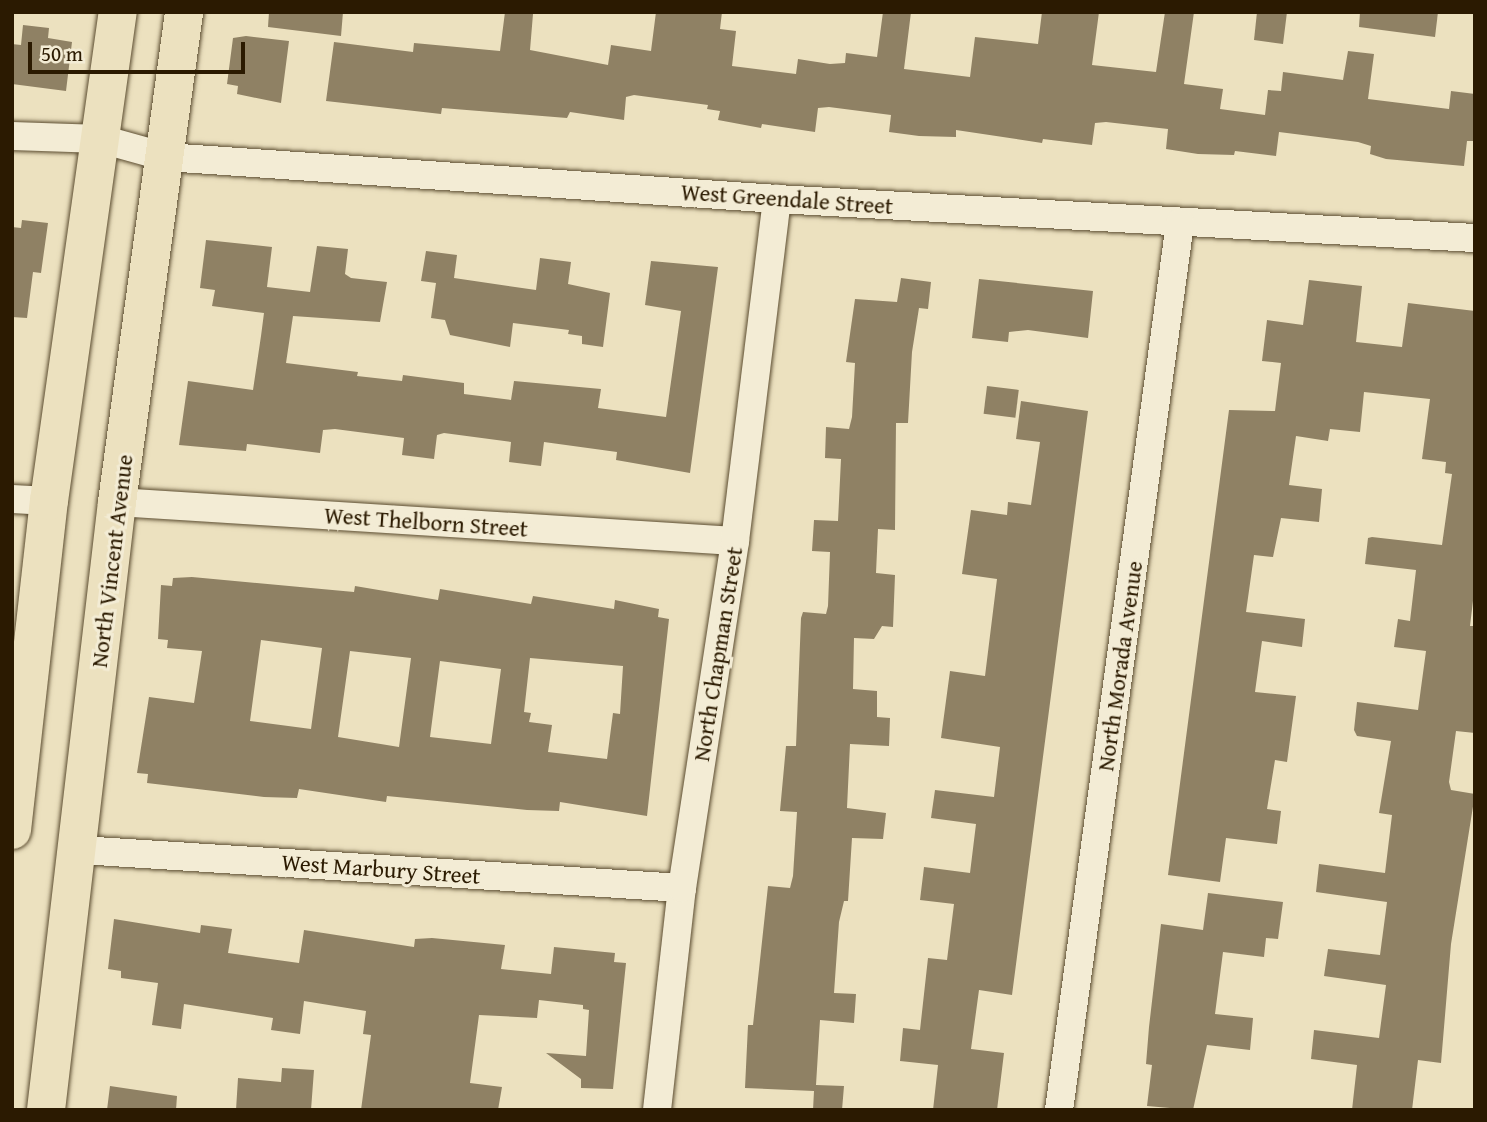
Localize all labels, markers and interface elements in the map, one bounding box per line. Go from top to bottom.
scale bar [32,28,248,72]
text: 50 m [41,38,83,69]
street label: West Greendale Street [680,178,894,220]
street label: North Vincent Avenue [85,453,139,669]
street label: West Thelborn Street [323,501,529,543]
street label: North Chapman Street [687,545,749,763]
street label: North Morada Avenue [1092,559,1148,773]
street label: West Marbury Street [281,848,481,890]

